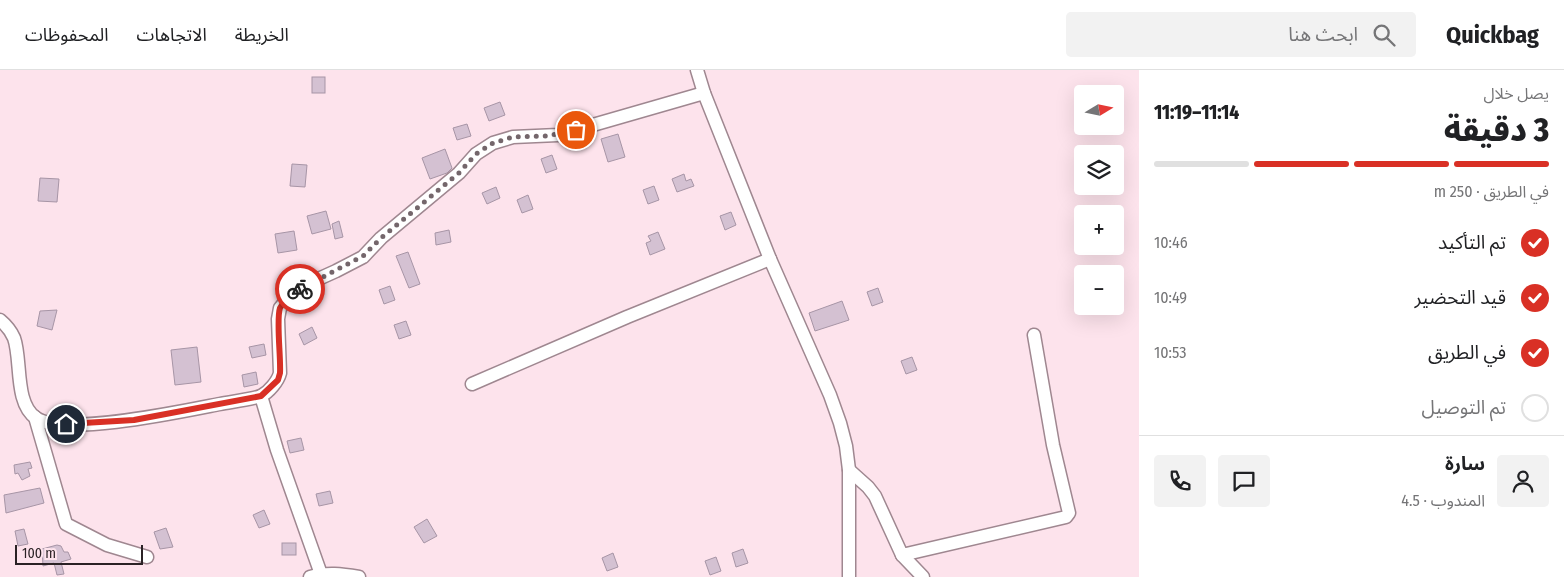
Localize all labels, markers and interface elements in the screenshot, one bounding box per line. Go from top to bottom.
search box [1066,12,1416,57]
icon: search [1370,21,1398,49]
text: Quickbag [1446,21,1539,49]
text: ابحث هنا [1288,23,1358,46]
text: المحفوظات [25,24,109,46]
text: الاتجاهات [137,24,207,46]
text: الخريطة [235,24,289,46]
text: يصل خلال [1483,84,1549,103]
north arrow [1074,85,1124,135]
map controls [1074,85,1124,315]
text: 11:14–11:19 [1154,101,1239,124]
pin [555,109,597,151]
text: 3 دقيقة [1444,111,1549,149]
icon: bag [562,116,590,144]
button: layers [1074,145,1124,195]
text: في الطريق · 250 m [1434,182,1549,201]
button: + [1074,205,1124,255]
icon: check [1521,229,1549,257]
text: تم التأكيد [1438,231,1506,254]
text: 10:46 [1154,233,1188,252]
courier [275,264,325,314]
button: − [1074,265,1124,315]
icon: bike [286,275,314,303]
icon: check [1521,284,1549,312]
text: قيد التحضير [1415,286,1506,309]
text: 10:49 [1154,288,1187,307]
icon: check [1521,339,1549,367]
text: في الطريق [1428,341,1506,364]
text: 10:53 [1154,343,1186,362]
text: تم التوصيل [1422,396,1506,419]
pin [45,403,87,445]
icon: home [52,410,80,438]
text: سارة [1445,452,1485,475]
button: phone [1154,455,1206,507]
button: chat [1218,455,1270,507]
button: person [1497,455,1549,507]
text: المندوب · 4.5 [1401,491,1485,510]
scale bar [15,542,142,565]
text: 100 m [22,545,56,562]

